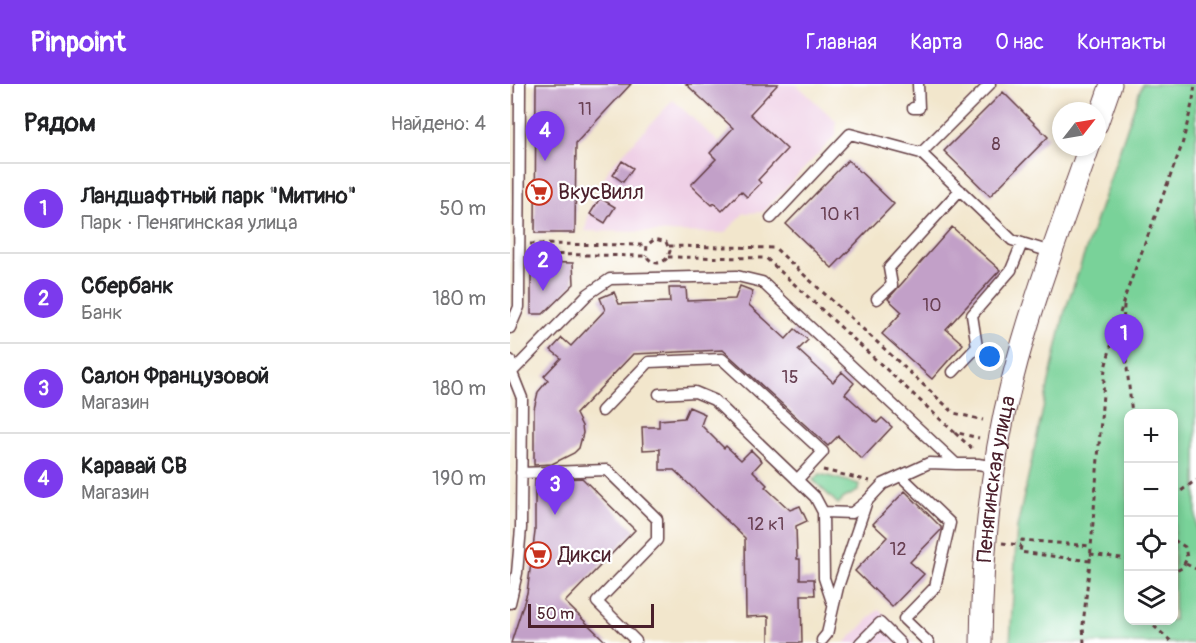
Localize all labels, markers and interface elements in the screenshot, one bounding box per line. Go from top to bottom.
text: Pinpoint [30,25,126,60]
text: Главная [806,29,877,56]
text: Карта [910,29,962,56]
text: О нас [995,29,1044,56]
text: Контакты [1077,29,1166,56]
house number: 11 [578,98,592,121]
north arrow [1052,102,1106,156]
text: Рядом [24,107,96,139]
text: Найдено: 4 [391,111,486,136]
pin: 4 [525,112,564,161]
house number: 8 [991,133,1001,156]
supermarket icon: ВкусВилл [524,177,554,207]
place label: ВкусВилл [558,179,644,206]
text: Ландшафтный парк "Митино" [81,182,356,210]
text: 1 [40,196,47,221]
text: 50 m [439,196,486,221]
house number: 10 к1 [820,203,860,226]
text: Парк · Пенягинская улица [81,210,297,235]
pin: 2 [524,242,562,291]
text: Сбербанк [81,272,174,300]
text: 2 [38,286,49,311]
text: 180 m [432,286,486,311]
house number: 10 [922,294,942,317]
text: Банк [81,300,123,325]
pin: 1 [1104,314,1144,364]
your location [975,342,1004,371]
text: Салон Французовой [81,362,269,390]
house number: 15 [782,366,798,389]
text: 3 [38,376,49,401]
text: 180 m [432,376,486,401]
text: Магазин [81,390,149,415]
street label: Пенягинская улица [971,393,1022,563]
map controls [1124,409,1178,625]
button: + [1124,409,1178,463]
text: Каравай СВ [81,452,187,480]
button: − [1124,463,1178,517]
text: 4 [38,466,49,491]
text: 190 m [432,466,486,491]
pin: 3 [536,466,574,515]
text: Магазин [81,480,149,505]
house number: 12 к1 [747,513,785,536]
button: locate [1124,517,1178,571]
house number: 12 [889,538,907,561]
supermarket icon: Дикси [523,540,553,570]
place label: Дикси [557,542,611,569]
button: layers [1124,571,1178,625]
scale bar [528,601,654,628]
text: 50 m [537,604,574,624]

